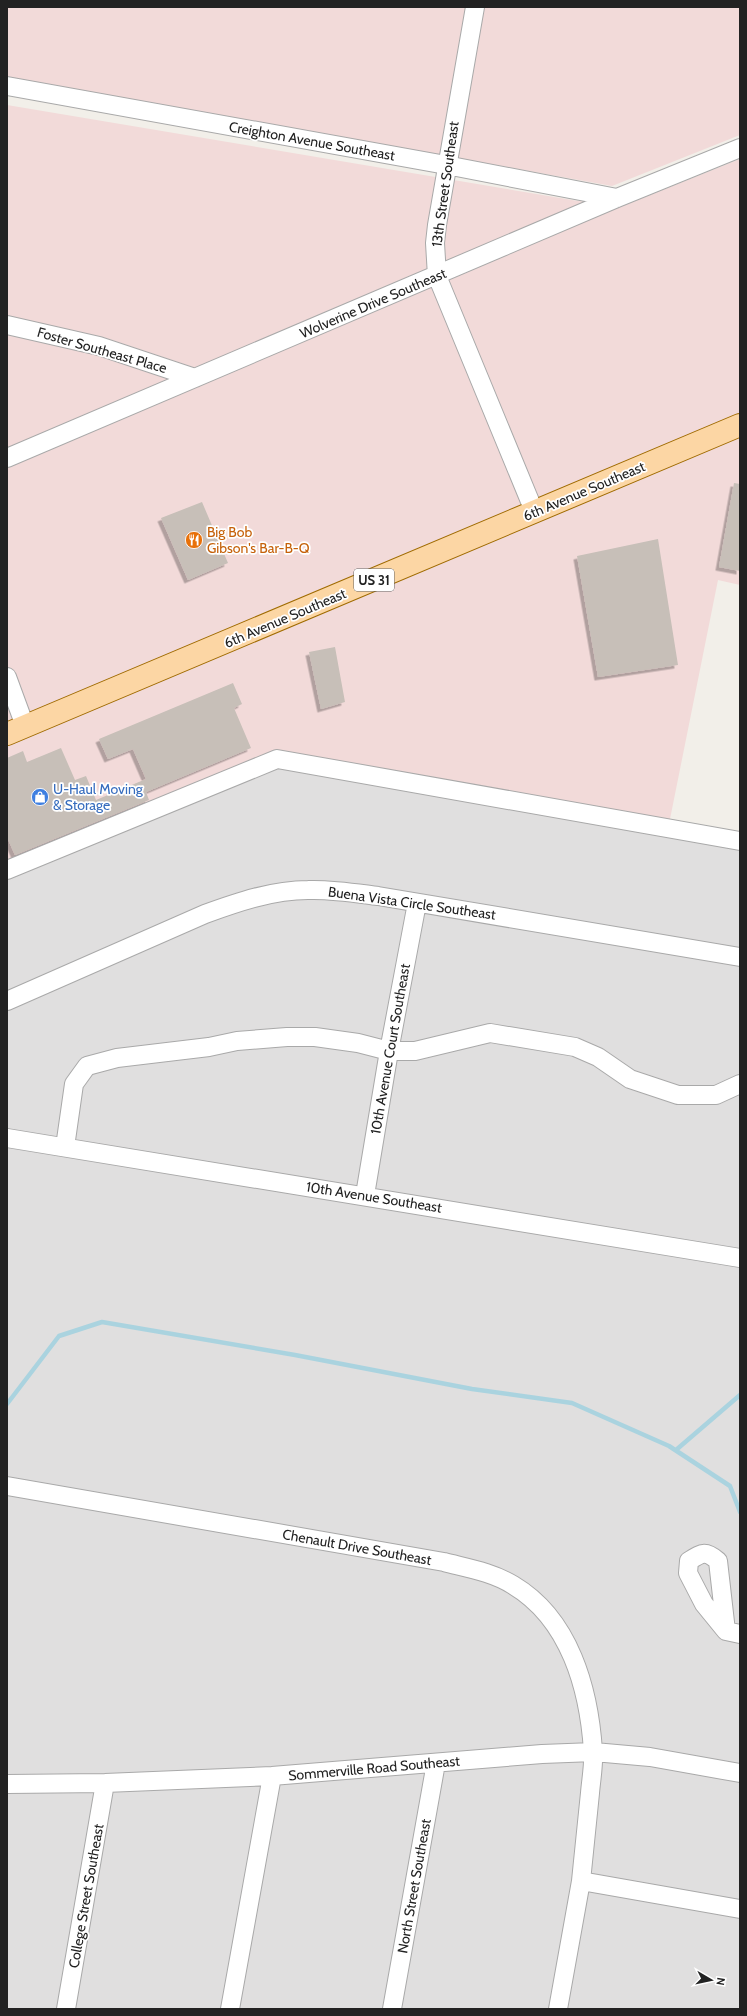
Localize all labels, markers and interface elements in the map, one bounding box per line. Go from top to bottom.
street label: Creighton Avenue Southeast [228,118,397,165]
street label: 13th Street Southeast [427,120,463,248]
street label: Wolverine Drive Southeast [297,264,449,342]
street label: Foster Southeast Place [35,323,169,377]
street label: 6th Avenue Southeast [520,457,648,525]
place label: Big Bob Gibson's Bar-B-Q [207,523,310,557]
restaurant icon: Big Bob Gibson's Bar-B-Q [184,530,204,550]
road number: US 31 [354,569,394,591]
street label: 6th Avenue Southeast [221,584,349,652]
place label: U-Haul Moving & Storage [53,780,144,814]
shop icon: U-Haul Moving & Storage [30,787,50,807]
street label: Buena Vista Circle Southeast [327,882,497,924]
street label: 10th Avenue Court Southeast [366,962,414,1136]
street label: 10th Avenue Southeast [305,1177,443,1217]
street label: Chenault Drive Southeast [281,1525,433,1569]
street label: Sommerville Road Southeast [287,1752,461,1784]
street label: North Street Southeast [393,1817,435,1955]
street label: College Street Southeast [64,1822,108,1970]
north arrow [691,1960,731,2000]
text: N [713,1977,728,1987]

